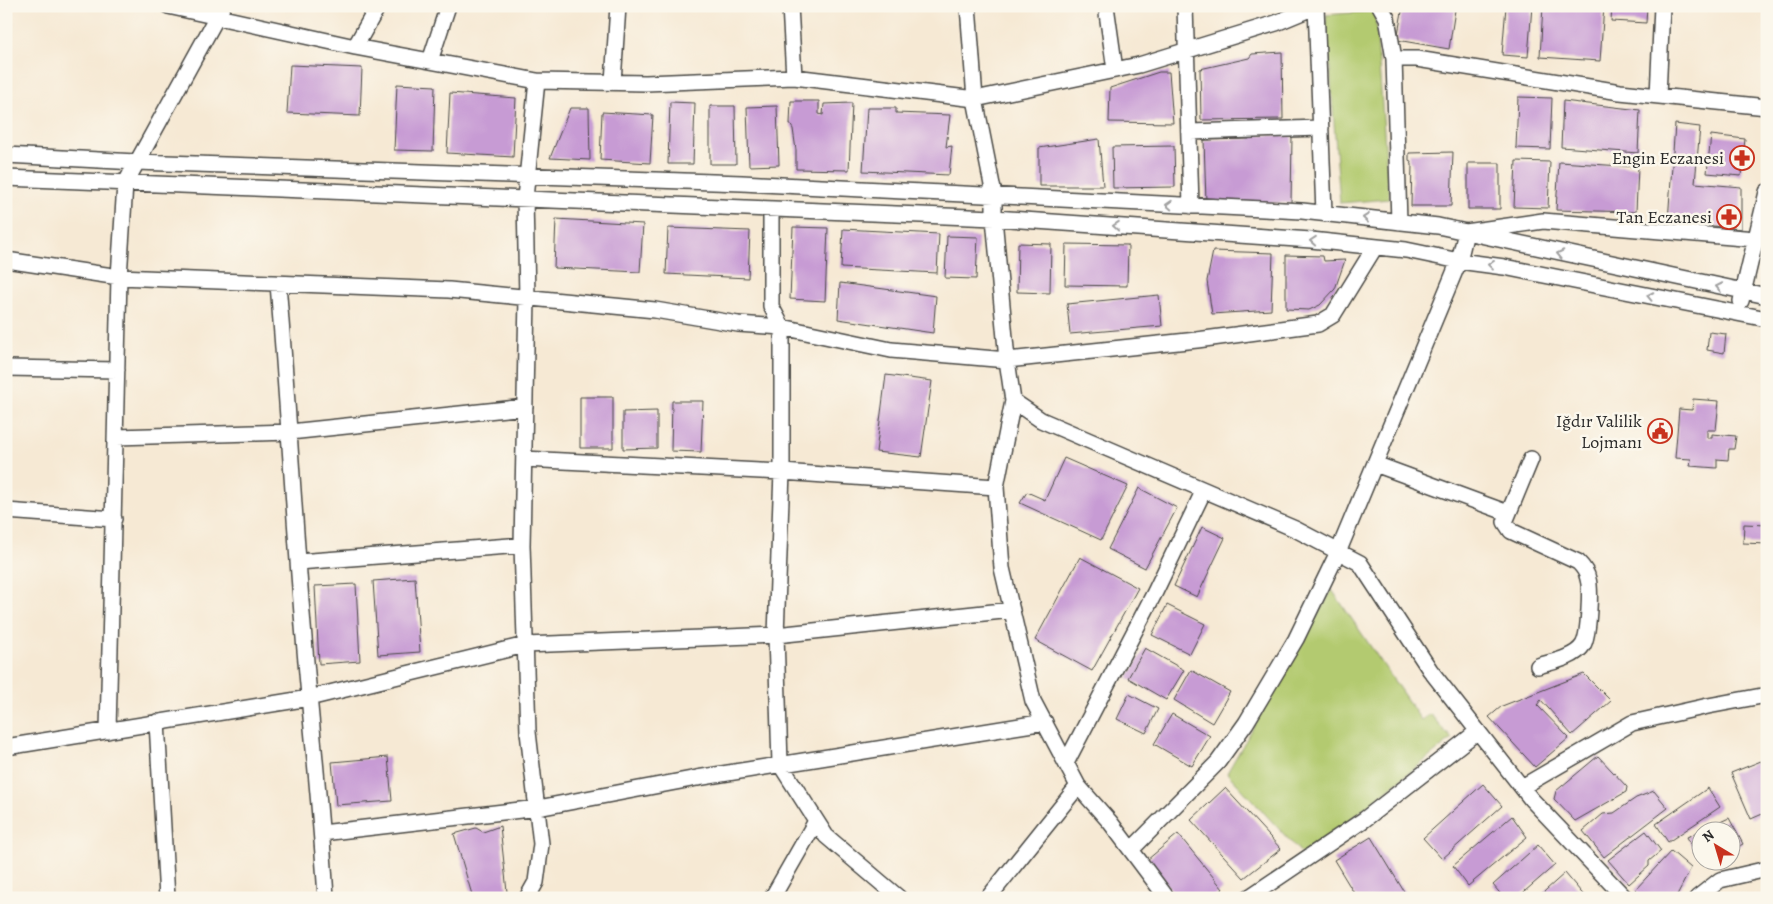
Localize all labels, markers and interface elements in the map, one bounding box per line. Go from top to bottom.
pharmacy icon: Engin Eczanesi [1729,145,1755,171]
place label: Engin Eczanesi [1612,146,1724,170]
one-way arrow [1165,200,1173,211]
pharmacy icon: Tan Eczanesi [1716,204,1742,230]
place label: Tan Eczanesi [1617,205,1712,229]
one-way arrow [1362,213,1370,224]
one-way arrow [1111,221,1119,232]
one-way arrow [1308,235,1316,246]
one-way arrow [1555,249,1564,259]
one-way arrow [1486,260,1494,271]
one-way arrow [1714,282,1723,293]
one-way arrow [1646,292,1655,302]
place label: Iğdır Valilik Lojmanı [1556,409,1642,454]
public building icon: Iğdır Valilik Lojmanı [1647,418,1673,444]
north arrow [1690,822,1740,872]
text: N [1698,826,1718,847]

